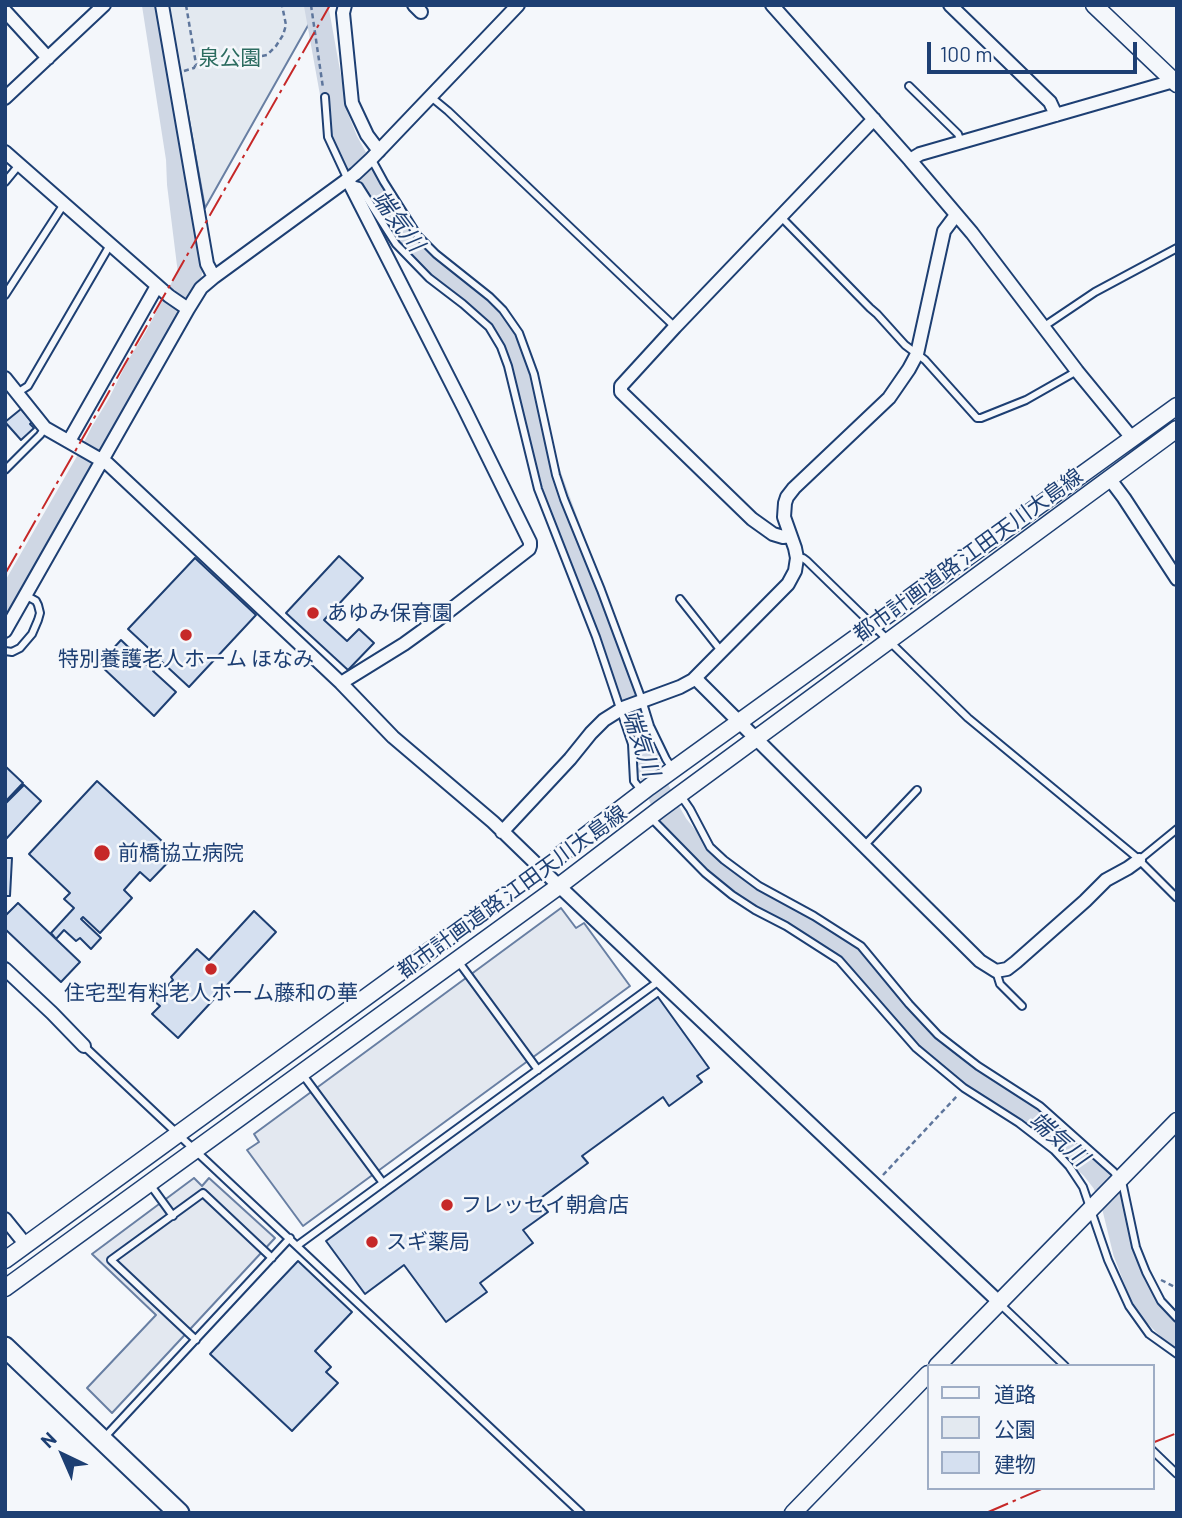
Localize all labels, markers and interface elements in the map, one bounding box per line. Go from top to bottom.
scale bar [930,28,1140,72]
text: 100 m [940,41,993,66]
park label: 泉公園 [199,45,261,71]
water label: 端気川 [366,185,430,257]
street label: 都市計画道路 江田天川大島線 [848,463,1088,647]
place label: あゆみ保育園 [327,600,453,626]
marker: あゆみ保育園 [305,605,321,621]
marker: 特別養護老人ホーム ほなみ [178,627,194,643]
place label: 特別養護老人ホーム ほなみ [58,646,314,672]
water label: 端気川 [617,706,665,780]
street label: 都市計画道路 江田天川大島線 [392,800,632,984]
place label: 前橋協立病院 [118,840,244,866]
marker: 前橋協立病院 [92,843,112,863]
marker: 住宅型有料老人ホーム藤和の華 [203,961,219,977]
place label: 住宅型有料老人ホーム藤和の華 [64,980,358,1006]
water label: 端気川 [1024,1106,1094,1172]
place label: フレッセイ朝倉店 [461,1192,629,1218]
marker: フレッセイ朝倉店 [439,1197,455,1213]
place label: スギ薬局 [386,1229,470,1255]
marker: スギ薬局 [364,1234,380,1250]
legend [926,1364,1154,1490]
text: 道路 [994,1381,1036,1406]
text: 公園 [994,1416,1036,1441]
north arrow [28,1420,98,1490]
text: N [36,1427,61,1452]
text: 建物 [994,1451,1036,1476]

